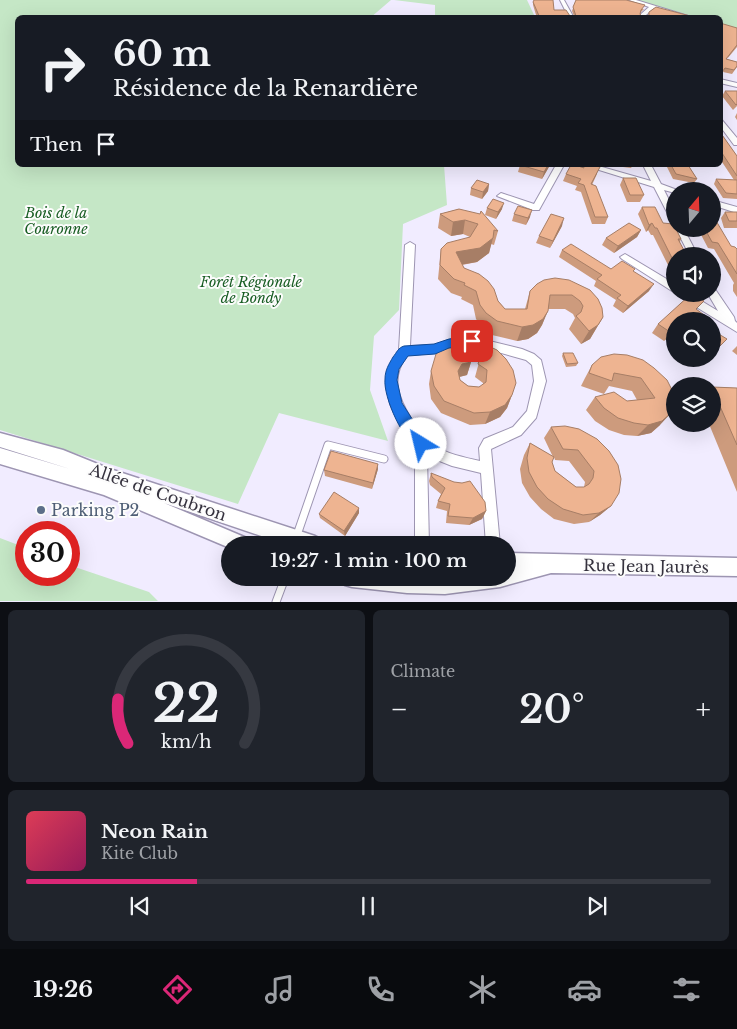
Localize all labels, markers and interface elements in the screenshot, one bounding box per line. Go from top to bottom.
text: 60 m [113,32,211,75]
icon: right [30,35,95,100]
text: Résidence de la Renardière [113,75,418,102]
icon: arrive [92,130,120,158]
text: Then [30,133,82,156]
north arrow [666,182,721,238]
map controls [666,182,721,432]
park label: Bois de la Couronne [24,204,88,238]
button: sound [666,247,721,302]
park label: Forêt Régionale de Bondy [199,273,303,307]
button: search [666,312,721,367]
pin [451,320,493,362]
icon: arrive [458,327,486,355]
button: layers [666,377,721,432]
position arrow [394,417,446,469]
street label: Allée de Coubron [86,459,229,525]
place label: Parking P2 [51,500,139,520]
marker: Parking P2 [35,504,47,516]
speed limit sign: 30 [15,521,80,586]
text: 19:27 · 1 min · 100 m [270,549,467,572]
street label: Rue Jean Jaurès [583,555,709,577]
text: Climate [391,661,455,681]
text: 22 [152,672,220,736]
text: 20° [519,686,585,733]
text: − [391,692,408,727]
text: + [696,692,711,727]
text: km/h [161,731,212,753]
text: Neon Rain [101,820,208,843]
text: Kite Club [101,843,178,863]
icon: previous [126,892,154,920]
icon: pause [354,892,382,920]
icon: next [583,892,611,920]
icon: directions [160,972,195,1007]
icon: music [262,972,297,1007]
icon: phone [363,972,398,1007]
icon: climate [465,972,500,1007]
icon: car [567,972,602,1007]
icon: filters [669,972,704,1007]
text: 19:26 [33,976,93,1003]

